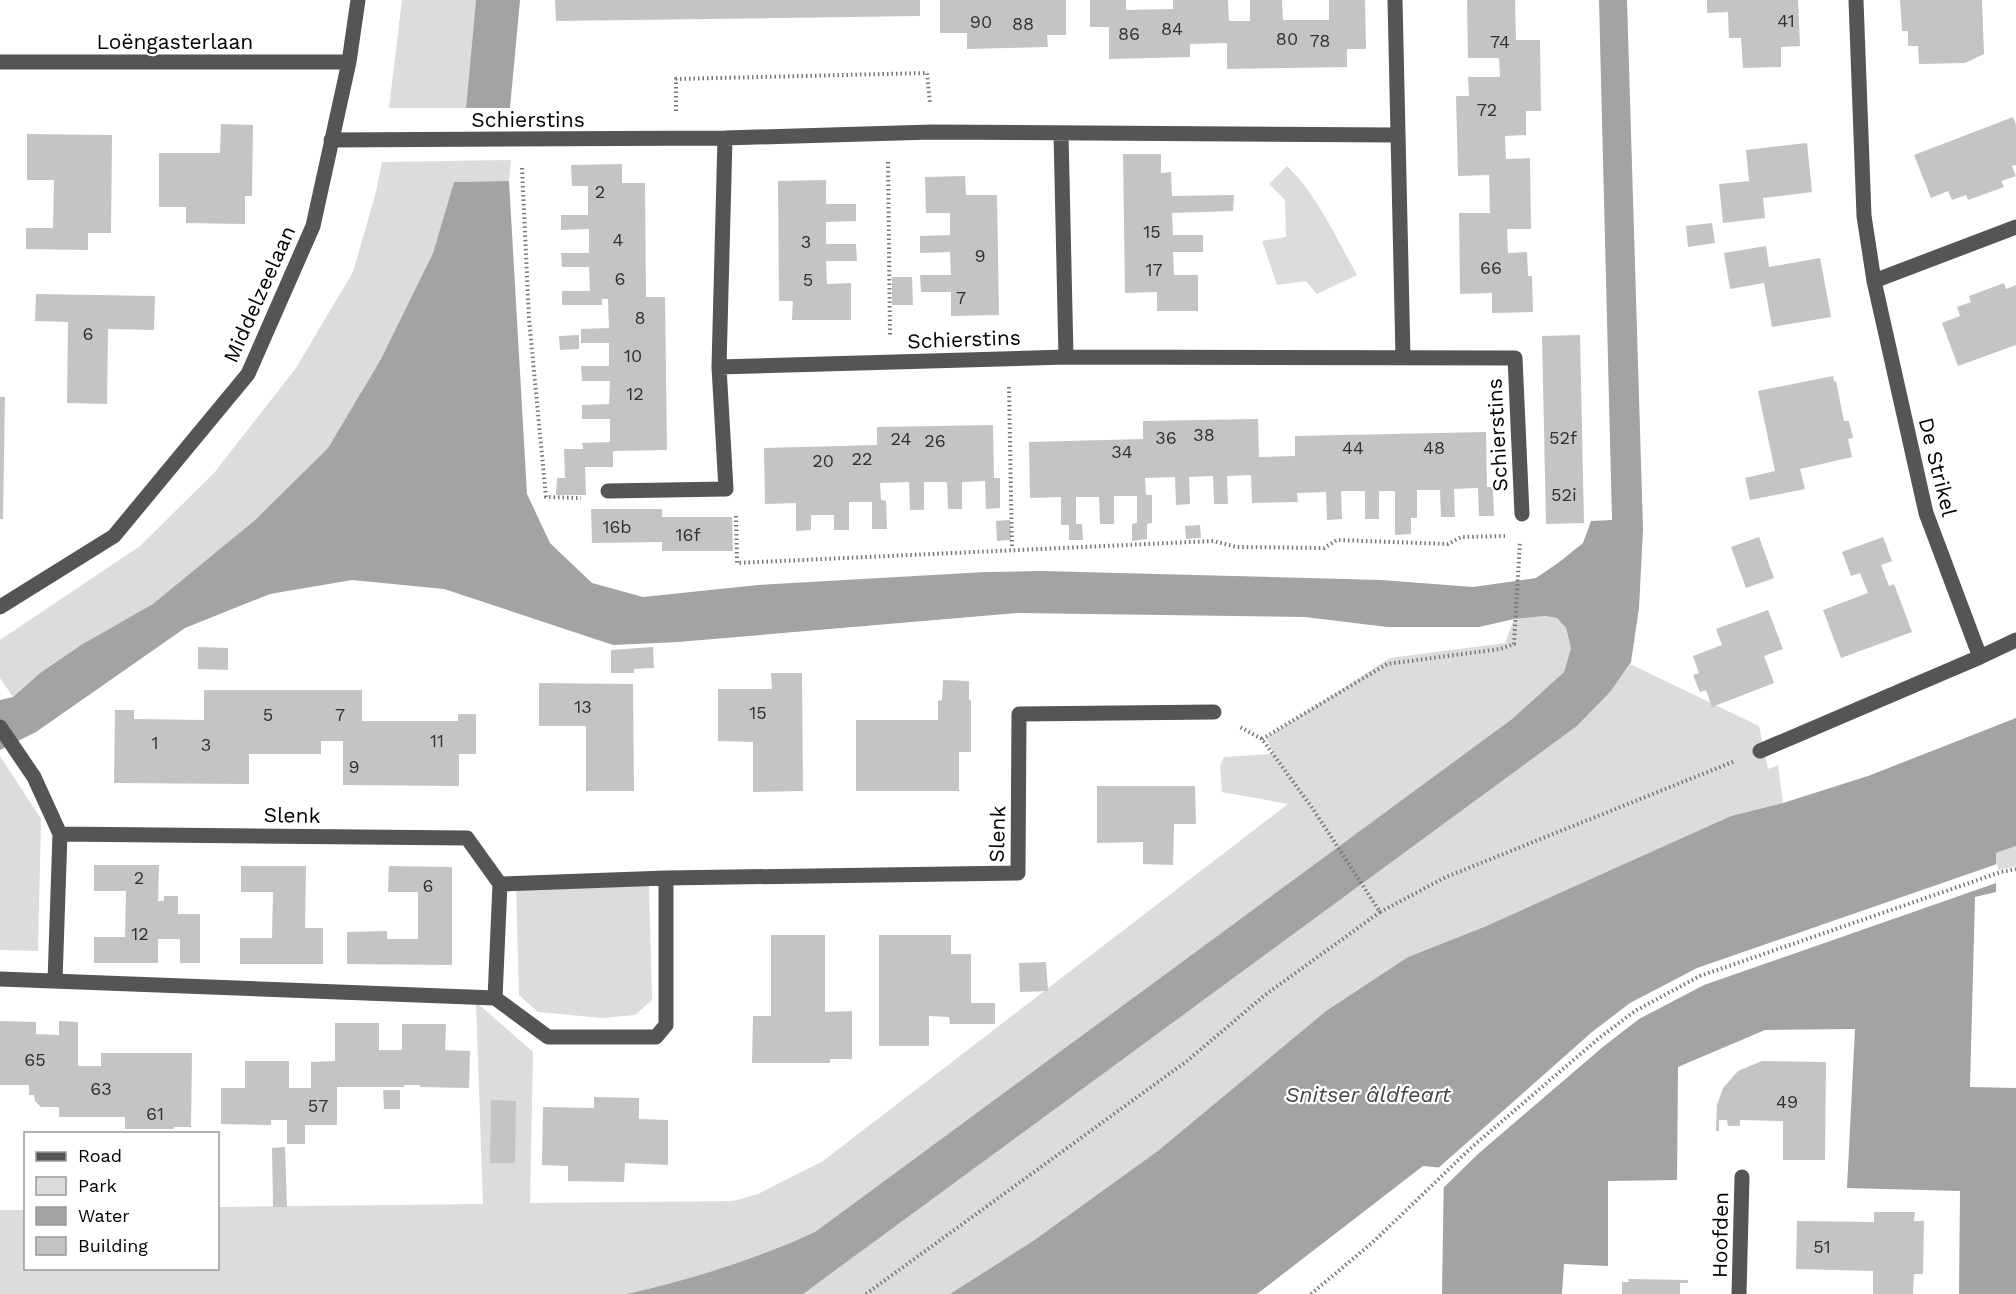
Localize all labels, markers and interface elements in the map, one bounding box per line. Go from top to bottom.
house number: 41 [1777,10,1795,31]
house number: 90 [970,11,992,32]
house number: 88 [1012,13,1034,34]
house number: 84 [1161,18,1183,39]
house number: 86 [1118,23,1140,44]
house number: 80 [1276,28,1298,49]
street label: Loëngasterlaan [97,29,253,54]
house number: 78 [1310,30,1330,51]
house number: 74 [1490,31,1510,52]
house number: 72 [1477,99,1497,120]
street label: Schierstins [471,107,585,132]
house number: 2 [595,181,605,202]
house number: 15 [1143,221,1161,242]
street label: Middelzeelaan [218,222,300,366]
house number: 4 [613,229,624,250]
house number: 3 [801,231,811,252]
house number: 9 [974,245,986,266]
house number: 66 [1480,257,1502,278]
house number: 17 [1145,259,1163,280]
house number: 6 [615,268,625,289]
house number: 5 [803,269,813,290]
house number: 7 [956,287,966,308]
house number: 8 [634,307,646,328]
house number: 6 [83,323,93,344]
street label: Schierstins [907,325,1021,353]
house number: 10 [624,345,642,366]
street label: Schierstins [1482,378,1512,492]
house number: 12 [626,383,644,404]
street label: De Strikel [1914,415,1962,520]
house number: 38 [1193,424,1215,445]
house number: 36 [1155,427,1177,448]
house number: 52f [1549,427,1577,448]
house number: 24 [891,428,911,449]
house number: 26 [924,430,946,451]
house number: 44 [1342,437,1364,458]
house number: 48 [1423,437,1445,458]
house number: 34 [1111,441,1133,462]
house number: 22 [852,448,873,469]
house number: 20 [812,450,834,471]
house number: 52i [1551,484,1577,505]
house number: 16b [602,516,632,537]
house number: 16f [675,524,701,545]
house number: 13 [574,696,592,717]
house number: 15 [749,702,767,723]
house number: 5 [263,704,273,725]
house number: 7 [335,704,345,725]
house number: 11 [430,730,444,751]
house number: 1 [151,732,159,753]
house number: 3 [201,734,211,755]
house number: 9 [348,756,360,777]
street label: Slenk [263,802,321,828]
street label: Slenk [984,805,1010,863]
house number: 2 [134,867,144,888]
house number: 6 [423,875,433,896]
house number: 12 [131,923,149,944]
house number: 65 [24,1049,46,1070]
house number: 63 [90,1078,112,1099]
water label: Snitser âldfeart [1285,1082,1452,1107]
house number: 49 [1776,1091,1798,1112]
house number: 57 [308,1095,328,1116]
house number: 61 [146,1103,164,1124]
legend [24,1132,219,1270]
text: Road [78,1145,122,1166]
text: Park [78,1175,117,1196]
street label: Hoofden [1707,1192,1733,1278]
text: Water [78,1205,130,1226]
text: Building [78,1235,148,1256]
house number: 51 [1813,1236,1831,1257]

